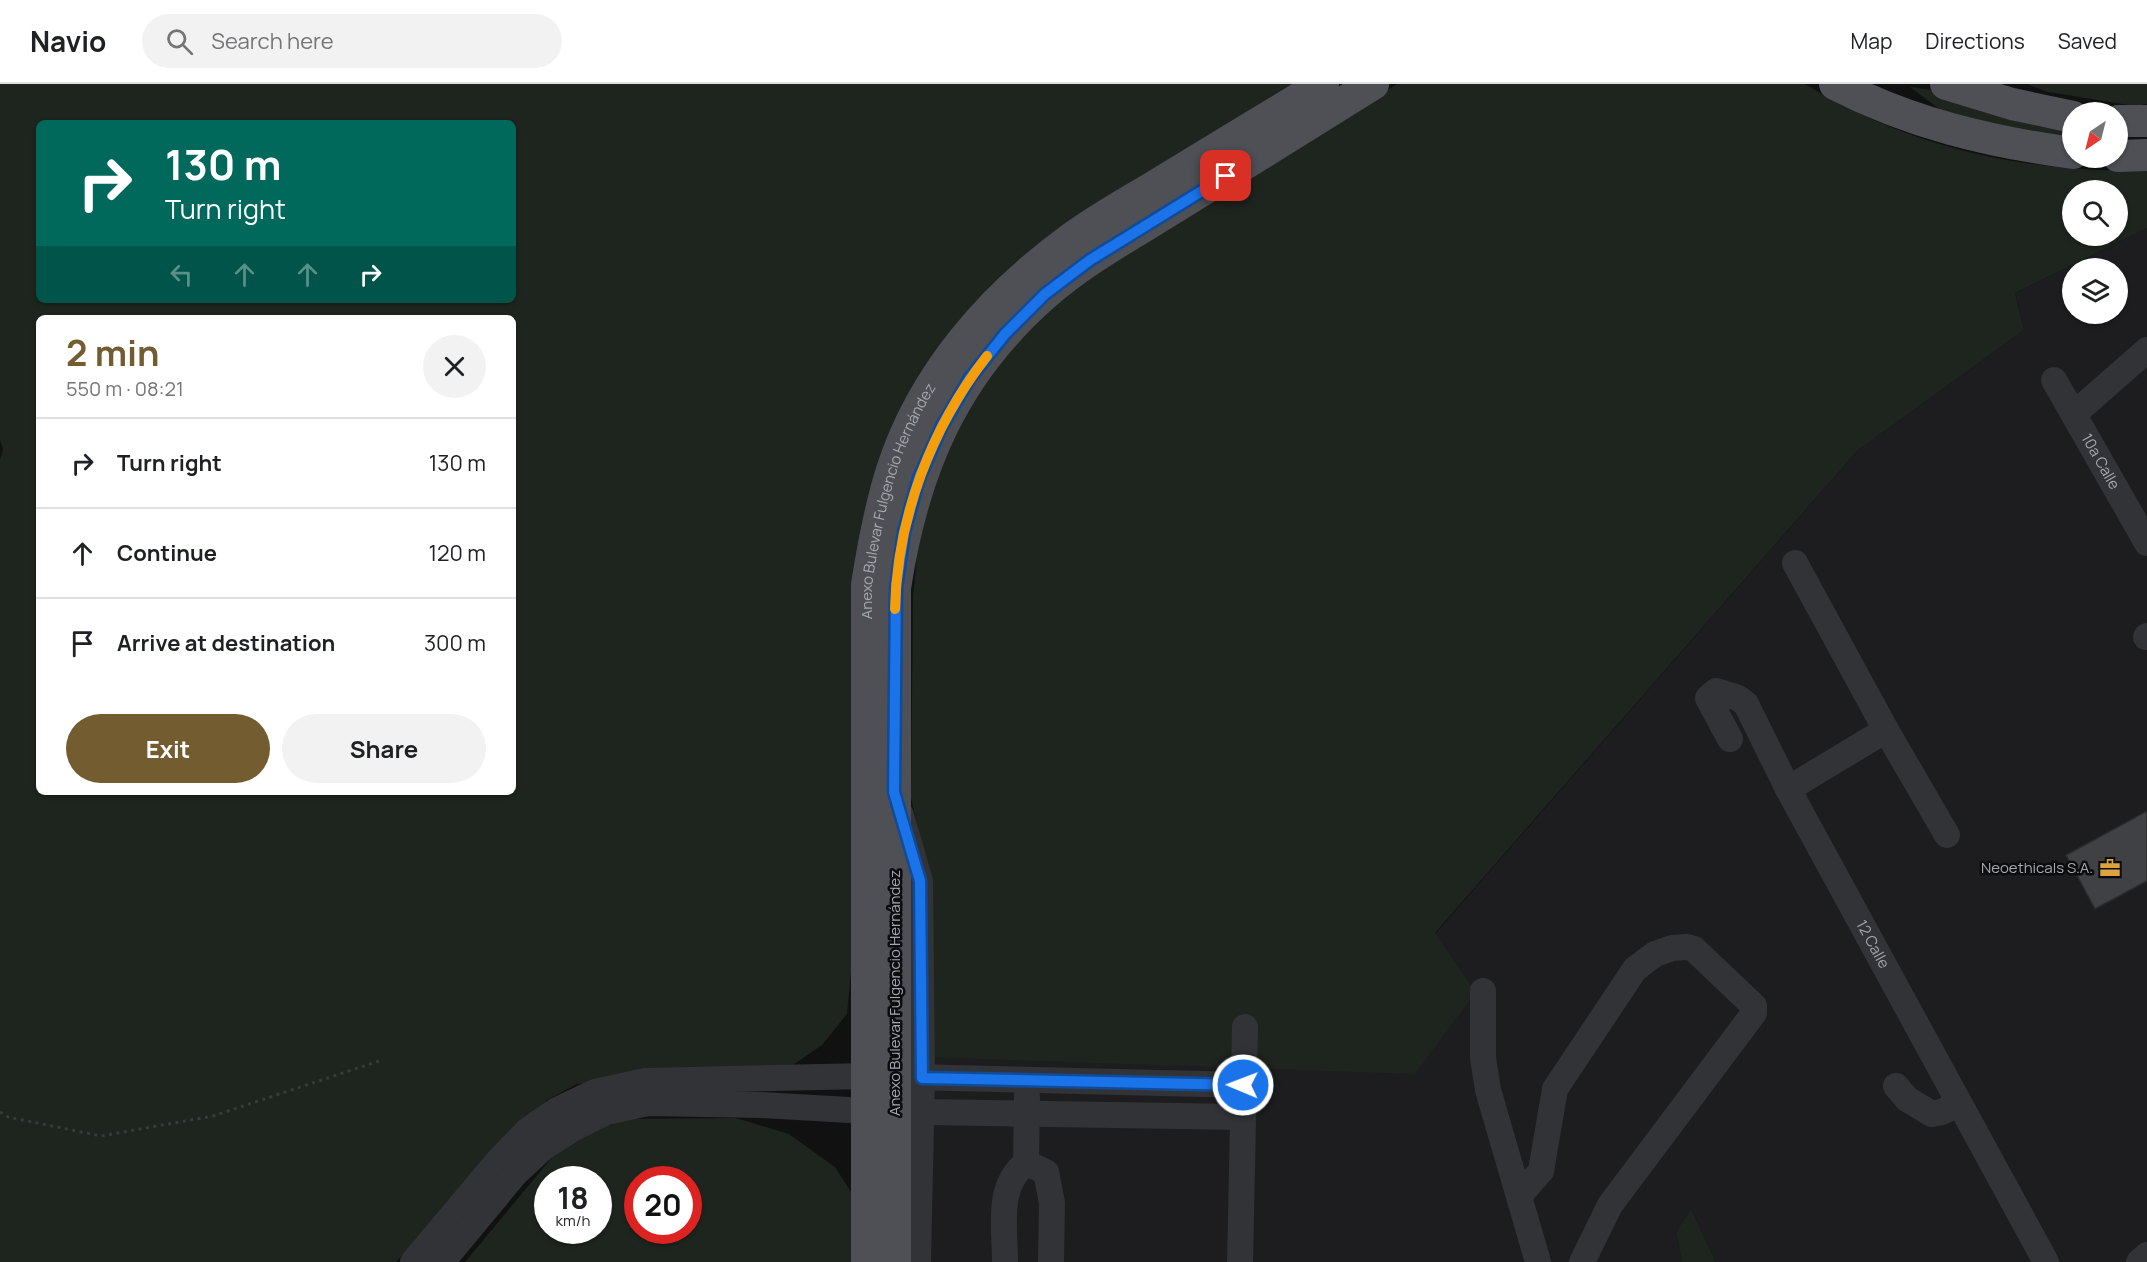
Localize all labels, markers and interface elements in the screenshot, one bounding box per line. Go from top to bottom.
search box [142,14,562,68]
text: Navio [30,22,106,60]
icon: search [163,25,196,58]
text: Search here [211,26,334,56]
text: Map [1851,27,1892,55]
text: Directions [1925,27,2025,55]
text: Saved [2058,27,2117,55]
north arrow [2062,102,2128,168]
map controls [2062,102,2128,324]
text: 130 m [165,135,282,193]
icon: right [66,144,144,222]
pin [1200,150,1251,201]
icon: arrive [1209,159,1242,192]
button: search [2062,180,2128,246]
text: Turn right [165,190,286,227]
icon: left [165,258,198,291]
icon: ahead [228,258,261,291]
icon: ahead [291,258,324,291]
icon: right [354,258,387,291]
button: layers [2062,258,2128,324]
text: 2 min [66,328,160,377]
button: close [423,335,486,398]
text: 550 m · 08:21 [66,375,184,402]
street label: Anexo Bulevar Fulgencio Hernández [856,379,940,619]
street label: 10a Calle [2077,430,2125,493]
icon: right [66,447,99,480]
text: Turn right [117,448,222,478]
text: 130 m [429,448,486,478]
icon: ahead [66,537,99,570]
text: Continue [117,538,217,568]
text: 120 m [428,538,486,568]
icon: arrive [66,627,99,660]
text: Arrive at destination [117,628,335,658]
text: 300 m [424,628,486,658]
button: Exit [66,714,270,783]
button: Share [282,714,486,783]
office icon: Neoethicals S.A. [2098,856,2122,880]
place label: Neoethicals S.A. [1981,857,2093,878]
street label: Anexo Bulevar Fulgencio Hernández [884,870,905,1116]
street label: 12 Calle [1851,916,1895,972]
position arrow [1211,1053,1275,1117]
speed limit sign: 20 [624,1166,702,1244]
text: 18 [557,1177,589,1218]
text: km/h [556,1210,590,1231]

